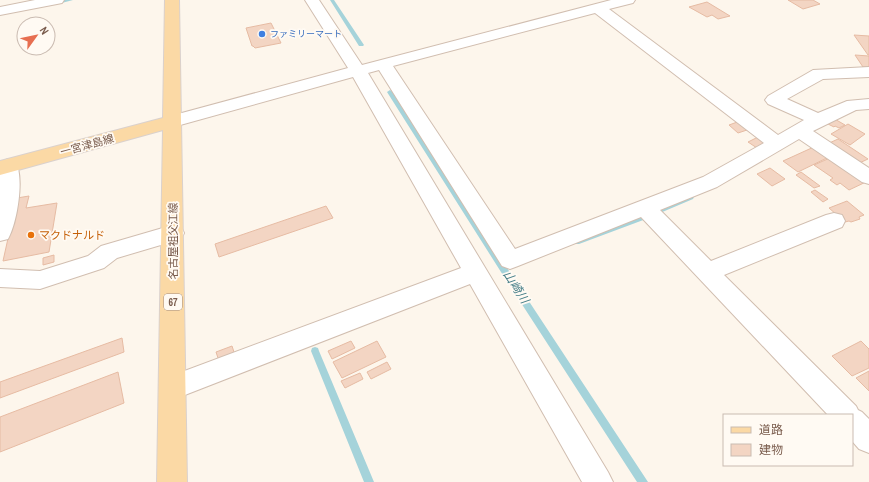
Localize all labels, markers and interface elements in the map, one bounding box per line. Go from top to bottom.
north arrow [16,16,56,56]
text: N [37,24,52,37]
place label: ファミリーマート [270,28,342,40]
marker: ファミリーマート [257,29,267,39]
street label: 一宮津島線 [59,131,115,159]
street label: 名古屋祖父江線 [166,203,180,280]
place label: マクドナルド [39,228,105,242]
marker: マクドナルド [26,230,36,240]
water label: 山崎川 [499,268,534,308]
road number: 67 [164,294,182,310]
legend [723,414,853,466]
text: 道路 [759,422,783,438]
text: 建物 [759,442,783,458]

